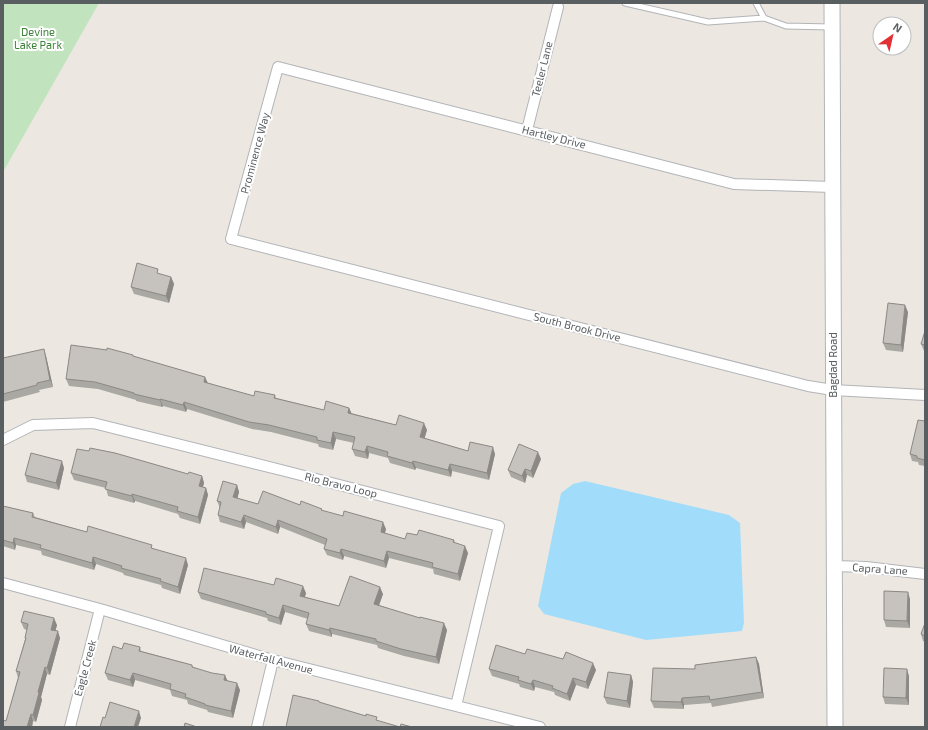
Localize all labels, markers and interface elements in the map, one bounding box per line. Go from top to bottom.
north arrow [872,16,912,56]
text: N [891,20,905,35]
park label: Devine Lake Park [14,25,62,51]
street label: Teeler Lane [528,40,555,98]
street label: Prominence Way [237,111,272,195]
street label: Hartley Drive [521,122,587,151]
street label: South Brook Drive [532,309,622,344]
street label: Bagdad Road [826,332,839,398]
street label: Rio Bravo Loop [303,469,379,500]
street label: Capra Lane [852,560,908,577]
street label: Eagle Creek [71,638,98,698]
street label: Waterfall Avenue [228,641,315,676]

